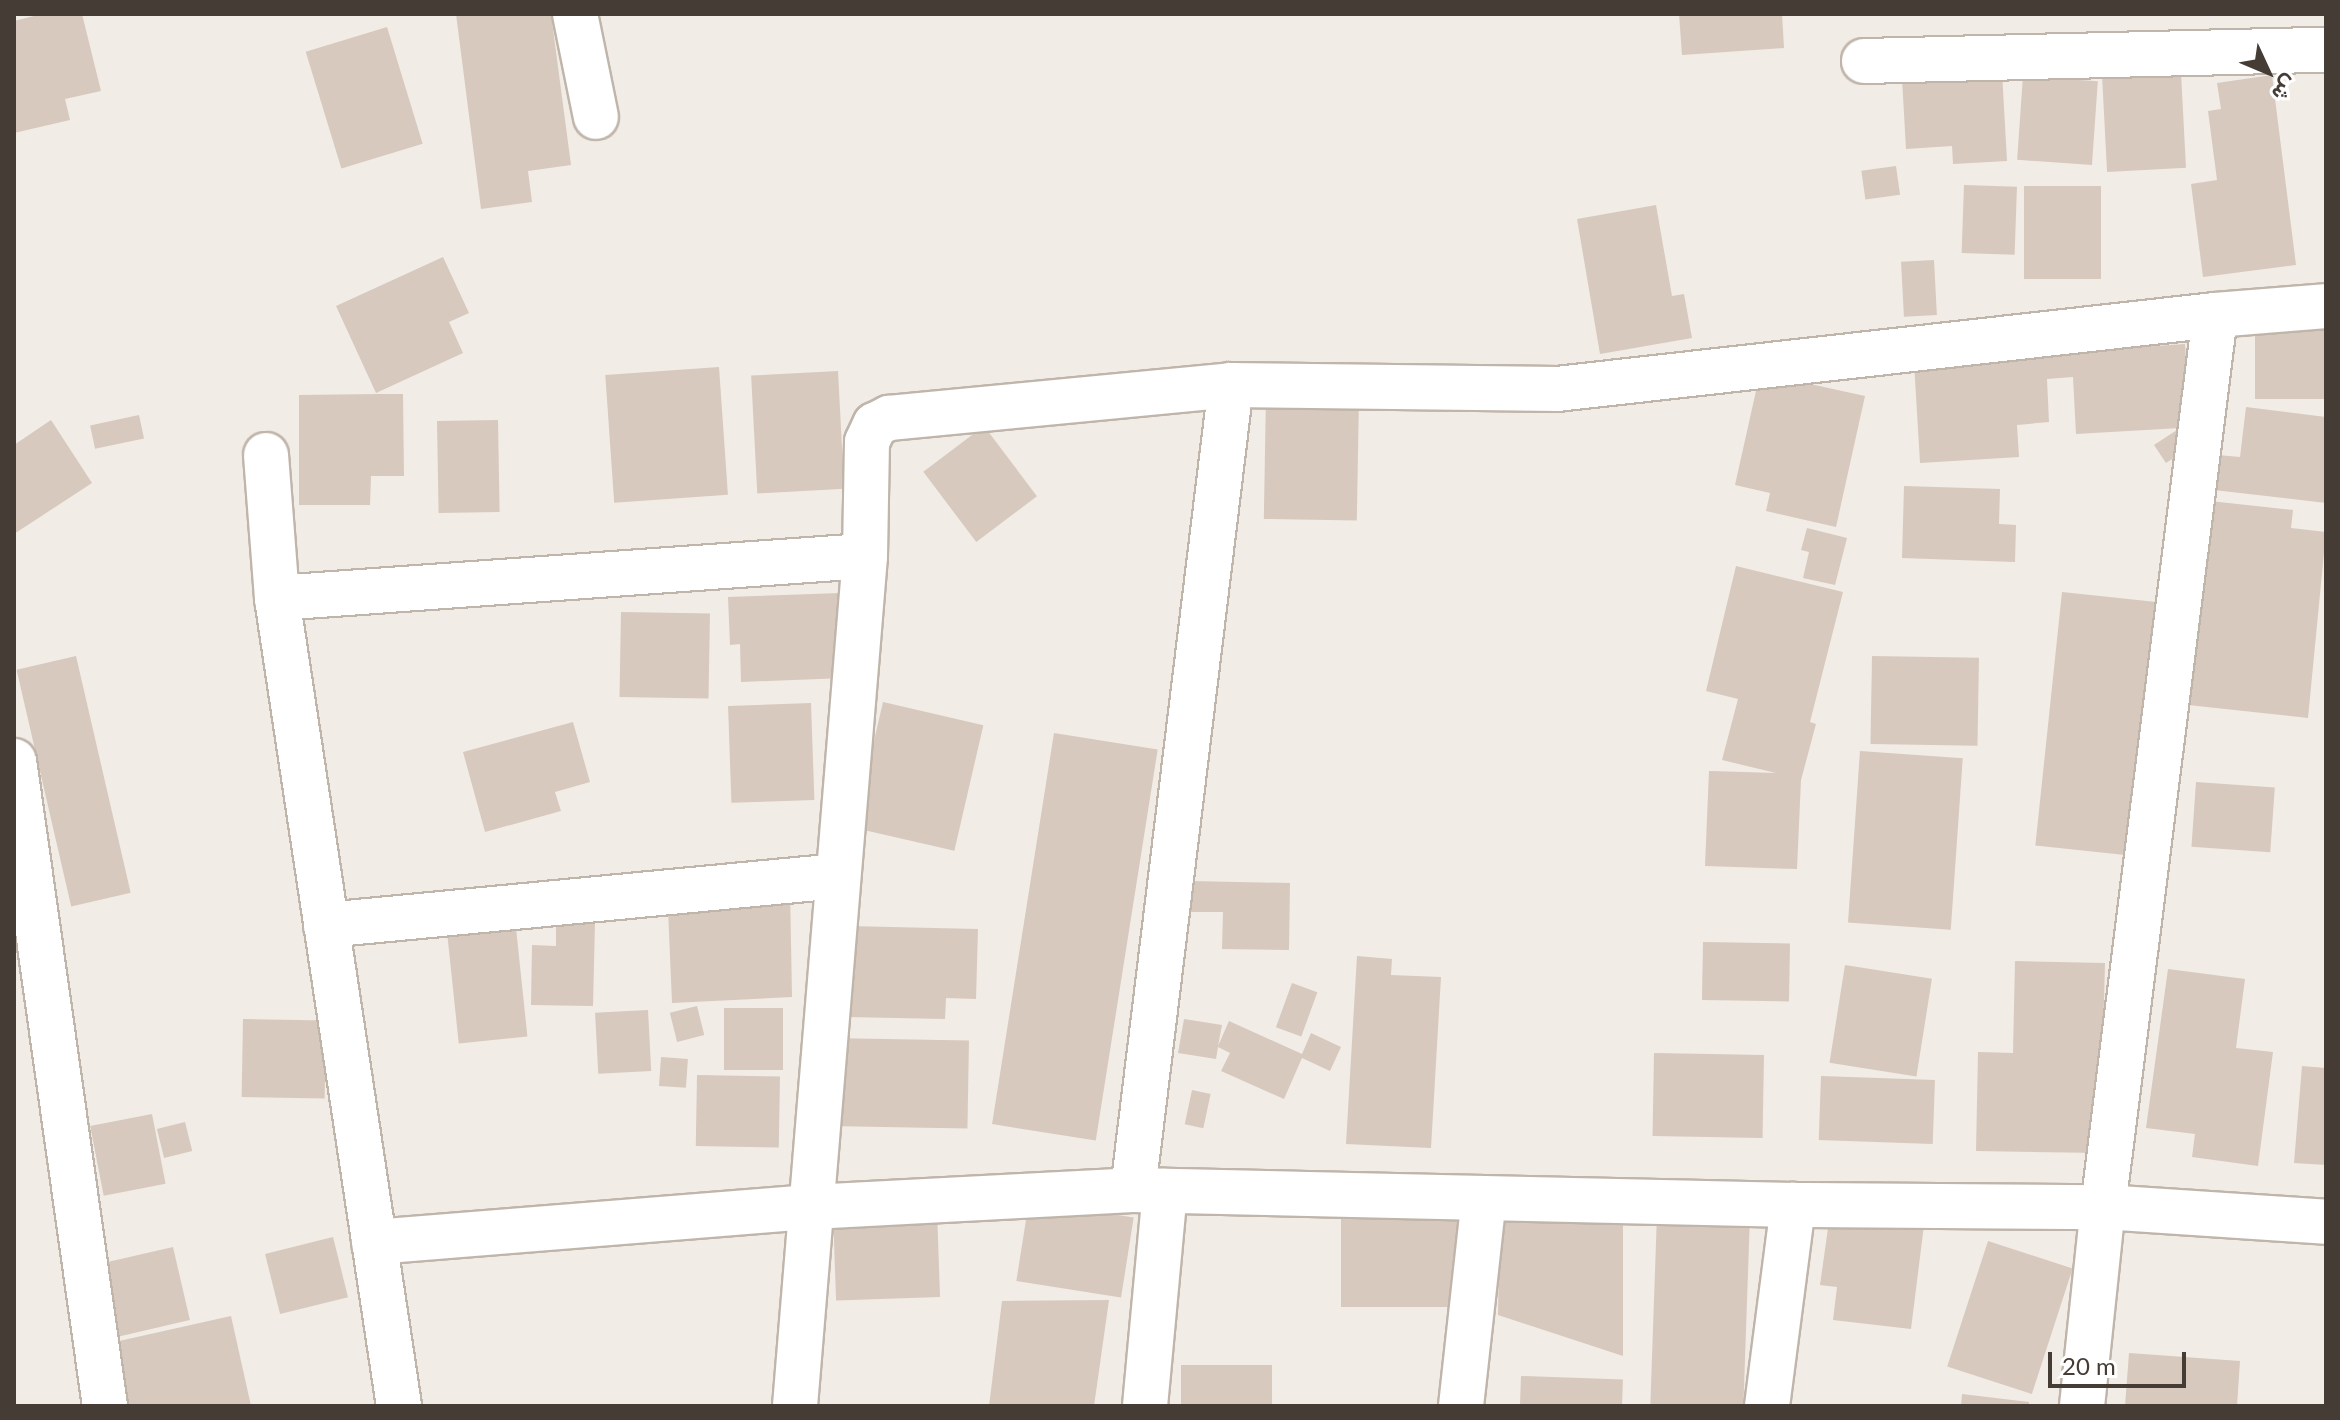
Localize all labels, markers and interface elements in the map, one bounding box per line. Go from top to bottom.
north arrow [2228,32,2308,112]
text: ش [2267,70,2305,108]
scale bar [2052,1336,2190,1386]
text: 20 m [2062,1351,2116,1380]

